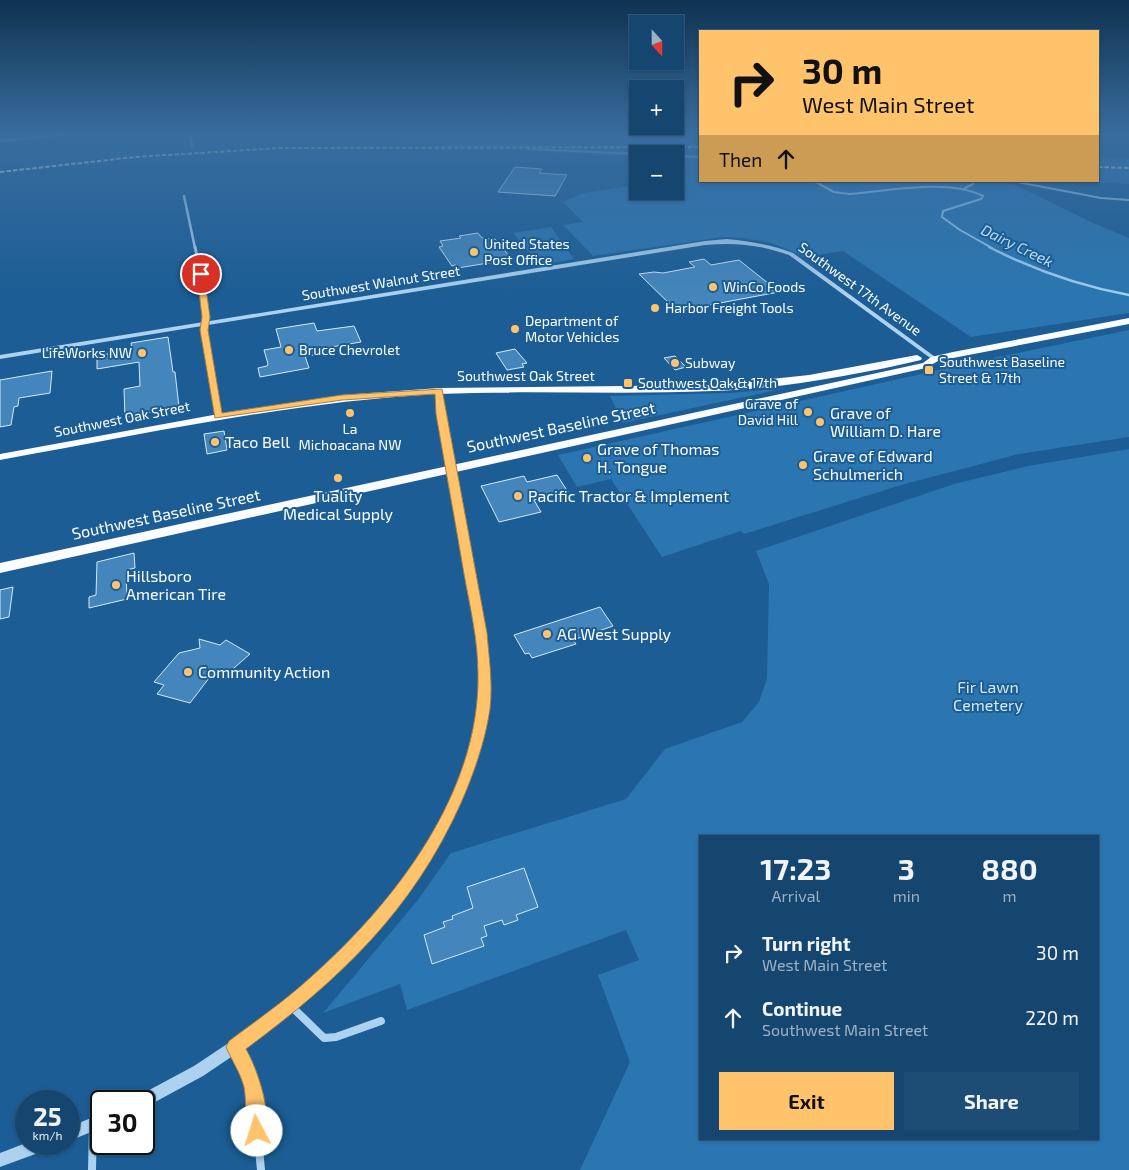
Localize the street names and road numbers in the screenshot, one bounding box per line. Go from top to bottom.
street label: Southwest 17th Avenue [796,238,925,339]
street label: Southwest Walnut Street [301,262,461,303]
street label: Southwest Oak Street [457,367,595,384]
street label: Southwest Oak Street [53,397,191,440]
street label: Southwest Baseline Street [465,397,657,456]
street label: Southwest Baseline Street [70,484,262,543]

